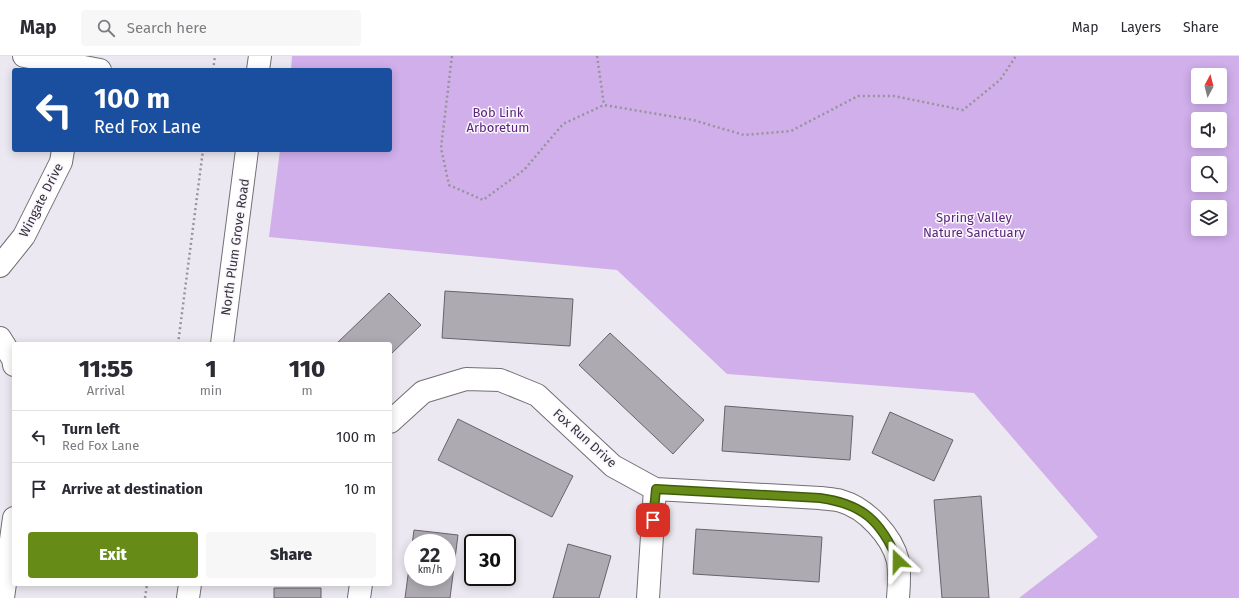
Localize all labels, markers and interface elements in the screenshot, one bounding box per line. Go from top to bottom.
search box [81,10,361,46]
text: Map [20,16,57,39]
icon: search [95,17,117,39]
text: Search here [127,19,207,37]
text: Map [1072,19,1098,36]
text: Layers [1120,19,1161,36]
text: Share [1183,19,1219,36]
north arrow [1191,68,1227,104]
map controls [1191,68,1227,236]
text: 100 m [94,82,170,115]
icon: left [28,84,80,136]
park label: Bob Link Arboretum [467,105,529,135]
button: sound [1191,112,1227,148]
text: Red Fox Lane [94,116,201,138]
button: search [1191,156,1227,192]
street label: Wingate Drive [16,160,66,240]
street label: North Plum Grove Road [218,178,252,316]
button: layers [1191,200,1227,236]
park label: Spring Valley Nature Sanctuary [923,210,1026,240]
text: 11:55 [79,355,133,383]
text: 1 [205,355,217,383]
text: 110 [289,355,325,383]
text: Arrival [87,383,125,398]
text: min [200,383,222,398]
text: m [301,383,313,398]
street label: Fox Run Drive [550,406,620,470]
text: Turn left [62,420,120,438]
icon: left [28,426,50,448]
text: 100 m [336,428,376,446]
text: Red Fox Lane [62,438,139,453]
icon: arrive [28,478,50,500]
text: Arrive at destination [62,480,203,498]
text: 10 m [344,480,376,498]
pin [636,503,670,537]
icon: arrive [642,509,664,531]
button: Exit [28,532,198,578]
button: Share [206,532,376,578]
speed limit sign: 30 [464,534,516,586]
position arrow [877,540,919,582]
text: 22 [420,543,440,567]
text: km/h [418,564,442,576]

